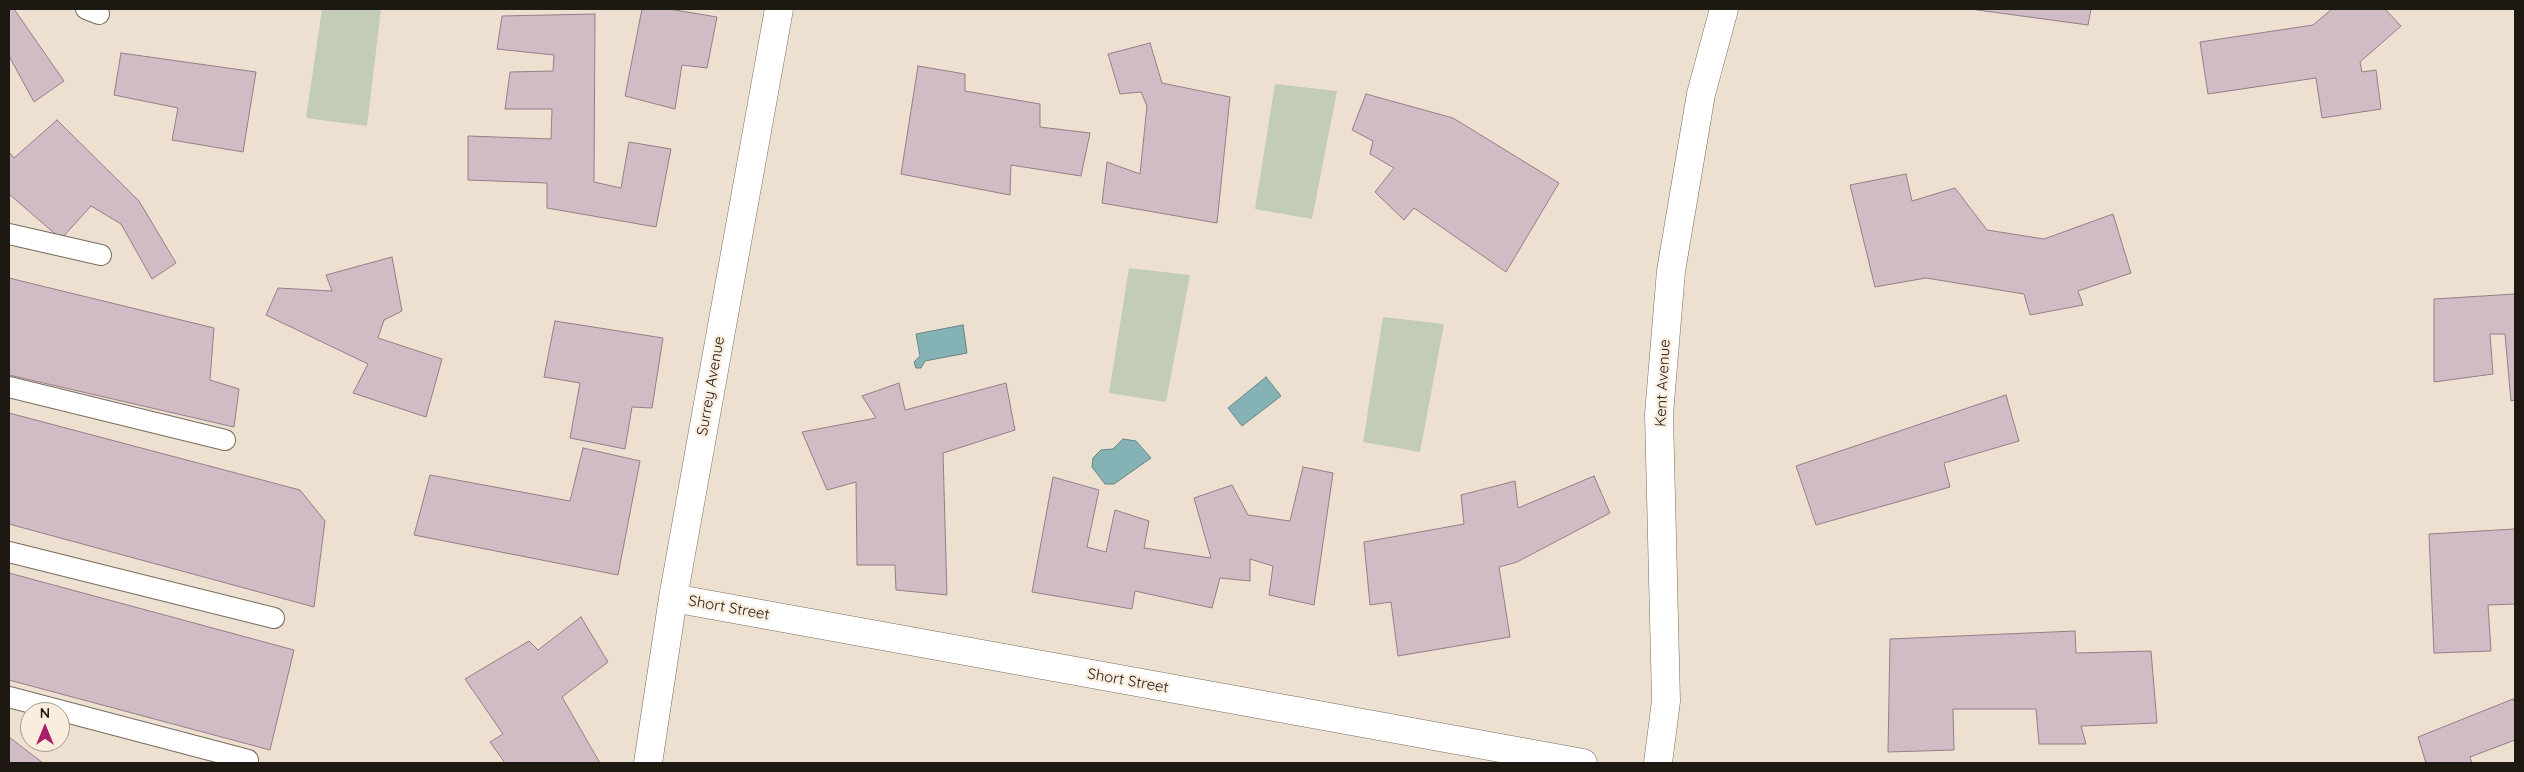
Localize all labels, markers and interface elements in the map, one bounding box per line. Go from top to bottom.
street label: Surrey Avenue [693,335,729,437]
street label: Kent Avenue [1652,339,1674,427]
street label: Short Street [687,592,771,624]
street label: Short Street [1086,665,1170,697]
north arrow [20,702,70,752]
text: N [40,704,50,722]

